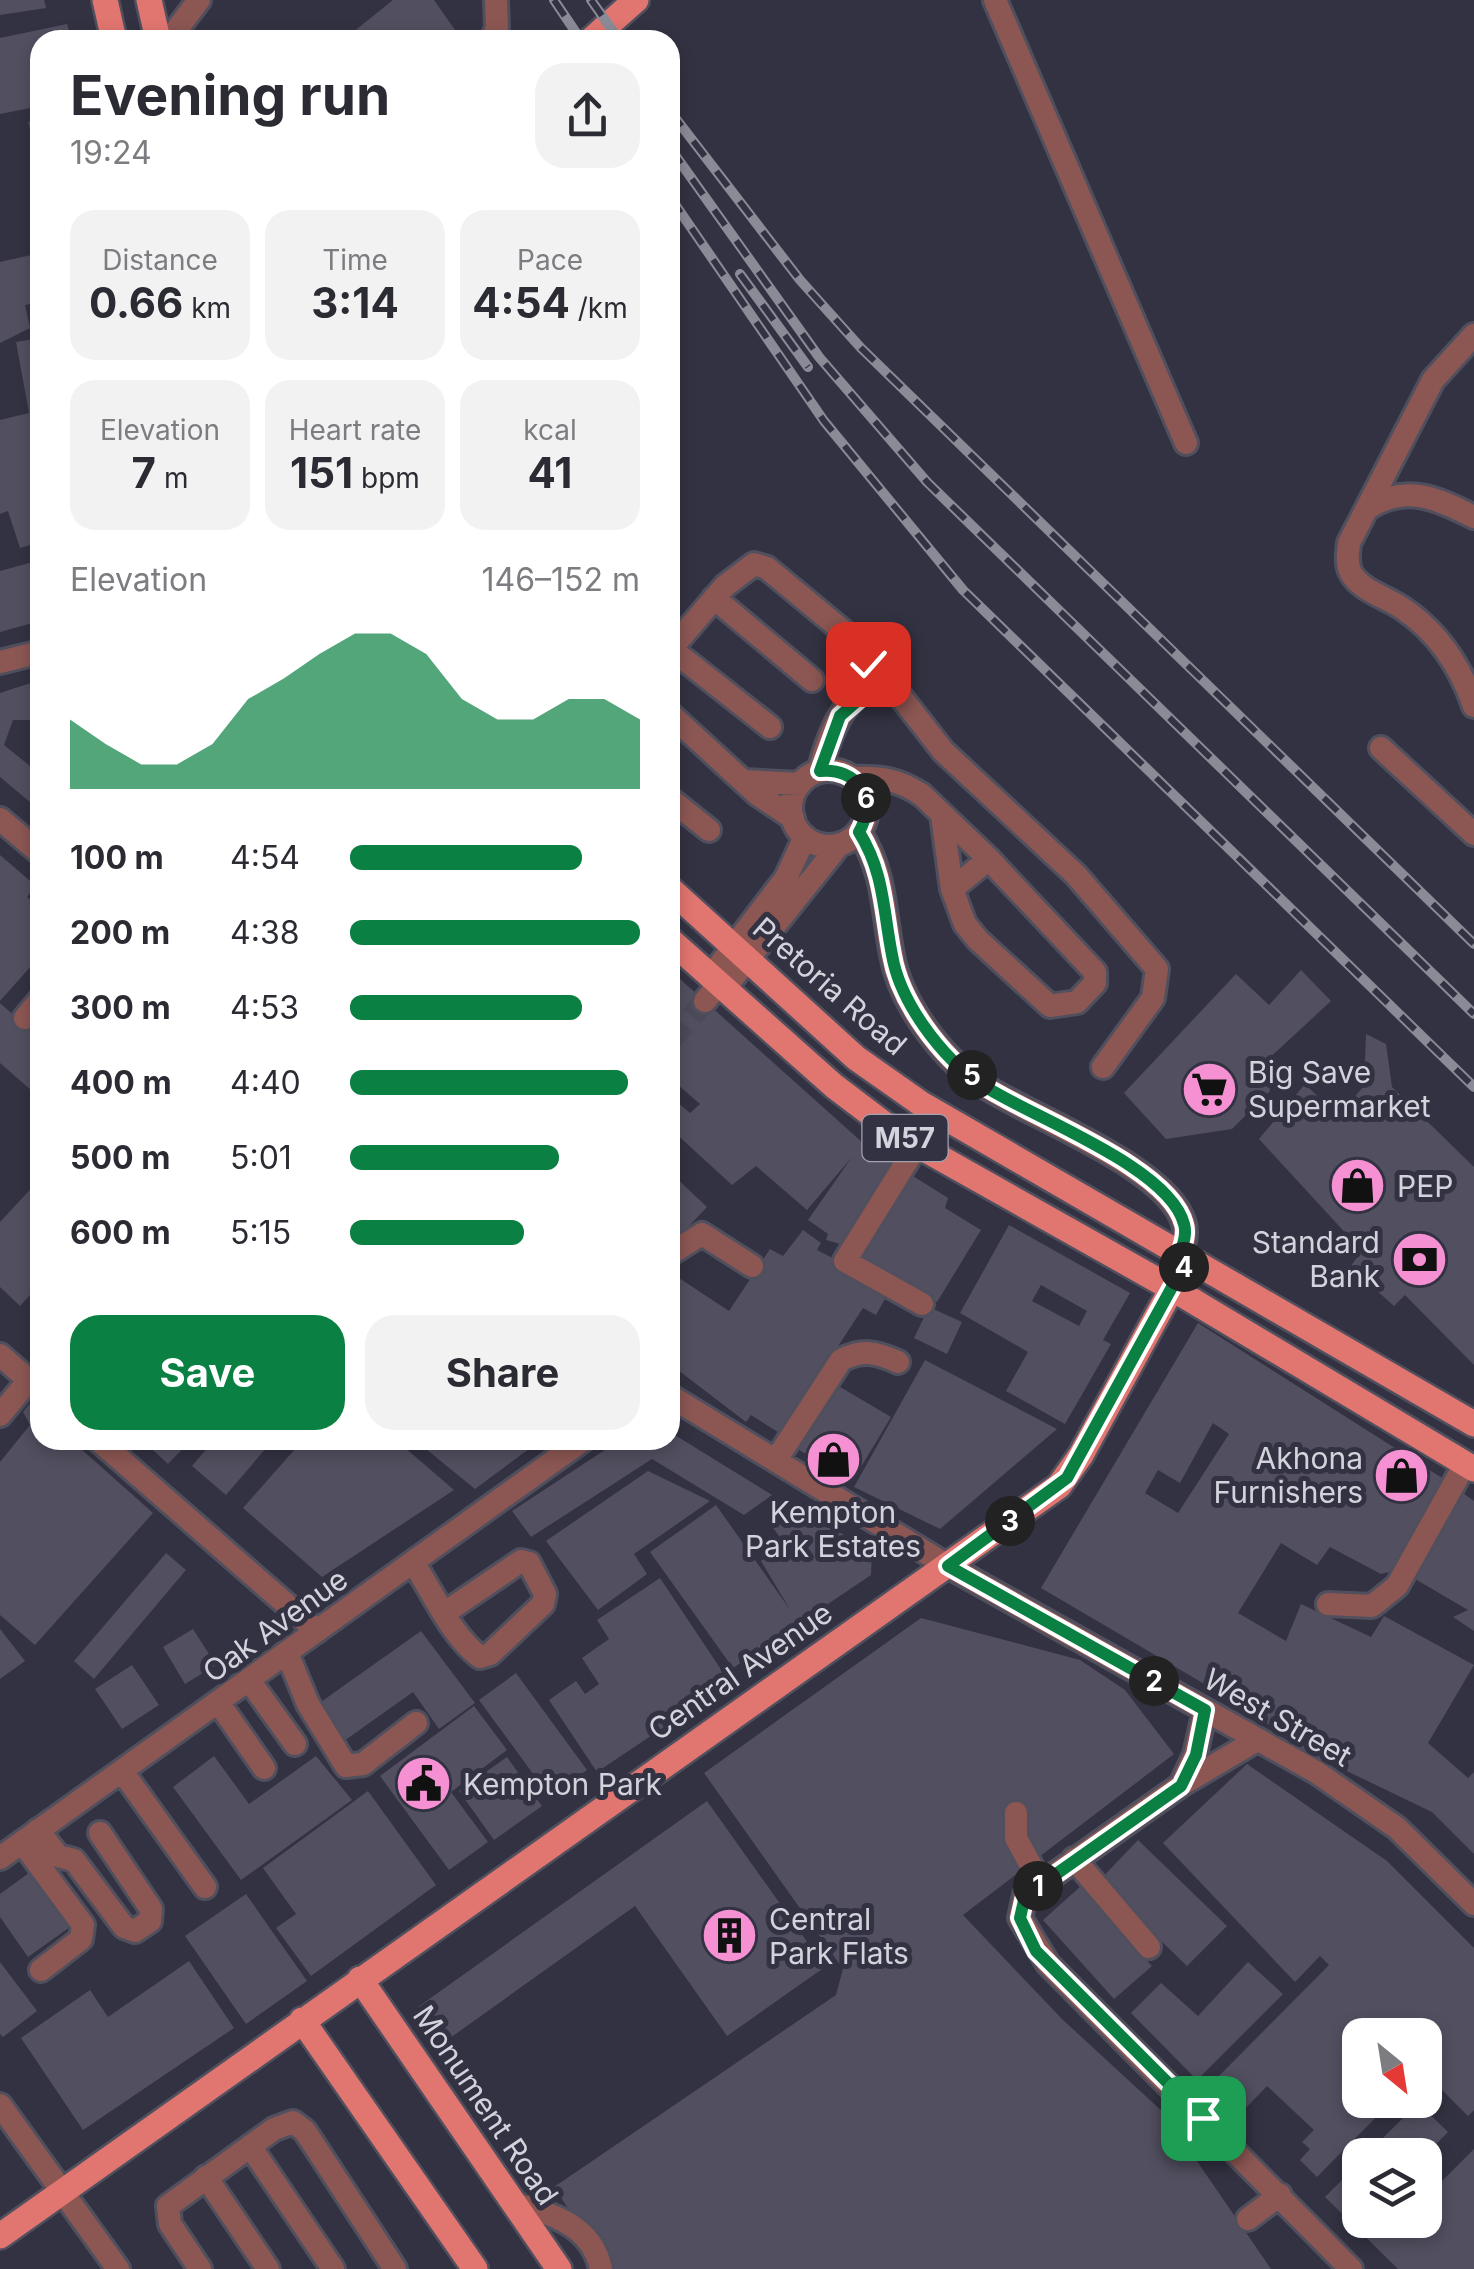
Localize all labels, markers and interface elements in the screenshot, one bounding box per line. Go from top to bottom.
text: Evening run [70,62,390,128]
button: share [535,63,640,168]
text: 19:24 [70,133,152,172]
text: Distance [102,243,218,277]
text: Time [322,243,388,277]
text: Pace [517,243,583,277]
text: 0.66 [89,277,183,328]
text: 3:14 [311,277,399,328]
text: 4:54 [472,277,570,328]
text: km [183,291,231,325]
text: /km [570,291,628,325]
text: Elevation [100,413,220,447]
text: Heart rate [289,413,421,447]
text: kcal [523,413,577,447]
text: 7 [132,447,156,498]
text: 151 [290,447,353,498]
text: 41 [528,447,572,498]
text: m [156,461,188,495]
text: bpm [353,461,420,495]
text: Elevation [70,560,207,599]
text: 146–152 m [481,560,640,599]
pin [826,622,911,707]
icon: check [841,637,896,692]
pin: 6 [841,773,891,823]
text: 6 [857,781,875,815]
text: 100 m [70,838,164,877]
text: 4:54 [230,838,300,877]
street label: Pretoria Road [746,910,914,1062]
text: 200 m [70,913,170,952]
text: 4:38 [230,913,299,952]
text: 300 m [70,988,171,1027]
text: 4:53 [230,988,299,1027]
pin: 5 [947,1050,997,1100]
place label: Big Save Supermarket [1248,1054,1431,1124]
text: 5 [963,1058,981,1092]
supermarket icon: Big Save Supermarket [1179,1059,1239,1119]
text: 400 m [70,1063,172,1102]
text: 4:40 [230,1063,301,1102]
road number: M57 [862,1115,948,1161]
text: 500 m [70,1138,170,1177]
text: 5:01 [230,1138,292,1177]
shop icon: PEP [1328,1156,1388,1216]
place label: PEP [1397,1168,1453,1204]
text: 600 m [70,1213,171,1252]
text: 5:15 [230,1213,291,1252]
place label: Standard Bank [1252,1224,1381,1294]
bank icon: Standard Bank [1389,1229,1449,1289]
pin: 4 [1159,1242,1209,1292]
text: 4 [1175,1250,1193,1284]
button: Save [70,1315,345,1430]
button: Share [365,1315,640,1430]
shop icon: Kempton Park Estates [803,1430,863,1490]
place label: Akhona Furnishers [1214,1440,1363,1510]
shop icon: Akhona Furnishers [1372,1445,1432,1505]
place label: Kempton Park Estates [745,1494,921,1564]
pin: 3 [985,1496,1035,1546]
text: 3 [1001,1504,1019,1538]
street label: Oak Avenue [196,1560,354,1690]
street label: Central Avenue [641,1594,839,1748]
pin: 2 [1129,1656,1179,1706]
street label: West Street [1198,1660,1358,1774]
text: 2 [1145,1664,1163,1698]
public building icon: Kempton Park [394,1754,454,1814]
place label: Kempton Park [463,1766,663,1802]
pin: 1 [1013,1861,1063,1911]
text: 1 [1032,1869,1044,1903]
place label: Central Park Flats [769,1901,909,1971]
building icon: Central Park Flats [700,1906,760,1966]
street label: Monument Road [406,1998,566,2212]
north arrow [1342,2018,1442,2118]
map controls [1342,2018,1442,2238]
pin [1161,2076,1246,2161]
icon: arrive [1176,2091,1231,2146]
button: layers [1342,2138,1442,2238]

